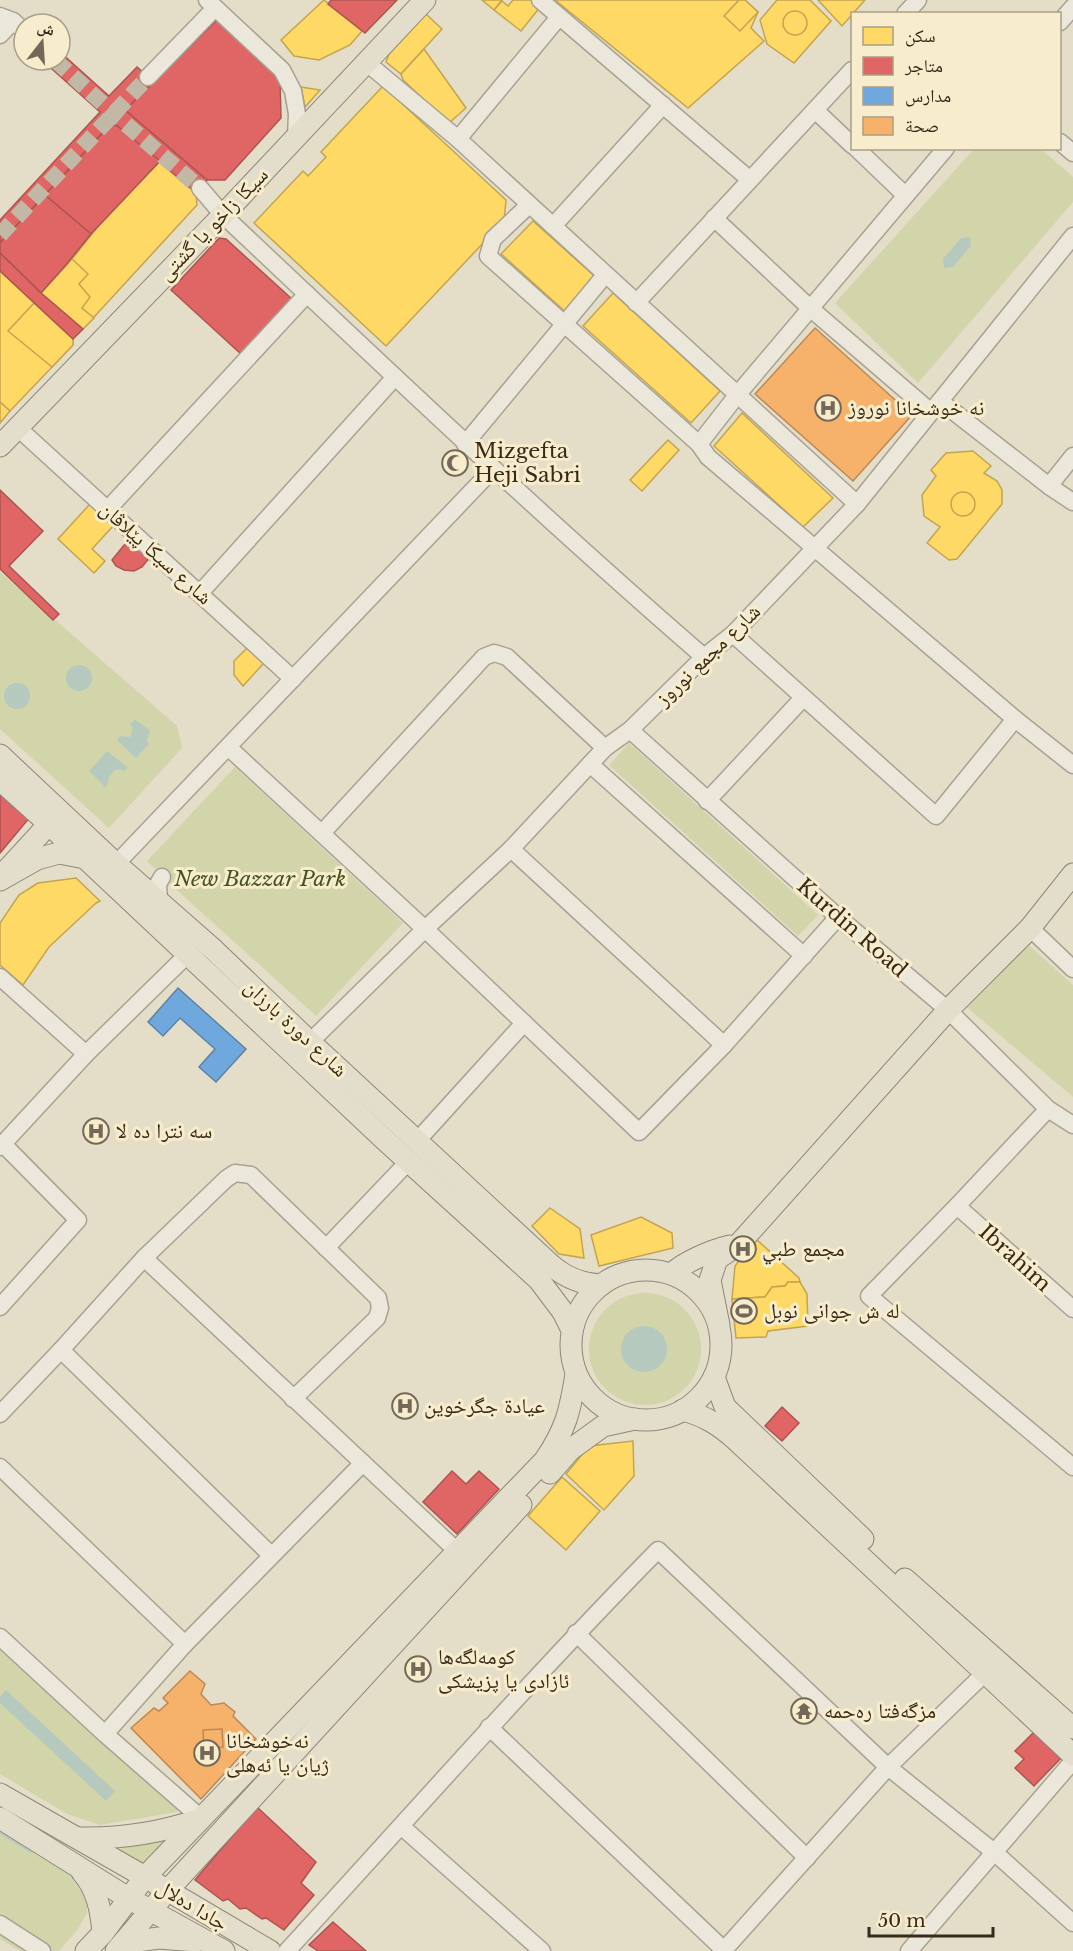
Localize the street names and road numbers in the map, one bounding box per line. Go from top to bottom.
street label: سیکا زاخو یا گشتى [152,162,274,286]
street label: شارع سيكا پێلاڤان [94,496,218,610]
street label: شارع مجمع نوروز [649,598,766,712]
street label: Kurdin Road [792,873,912,983]
street label: شارع دورة بارزان [239,974,353,1082]
street label: Ibrahim [974,1219,1057,1297]
street label: جادا دەلال [151,1874,233,1936]

